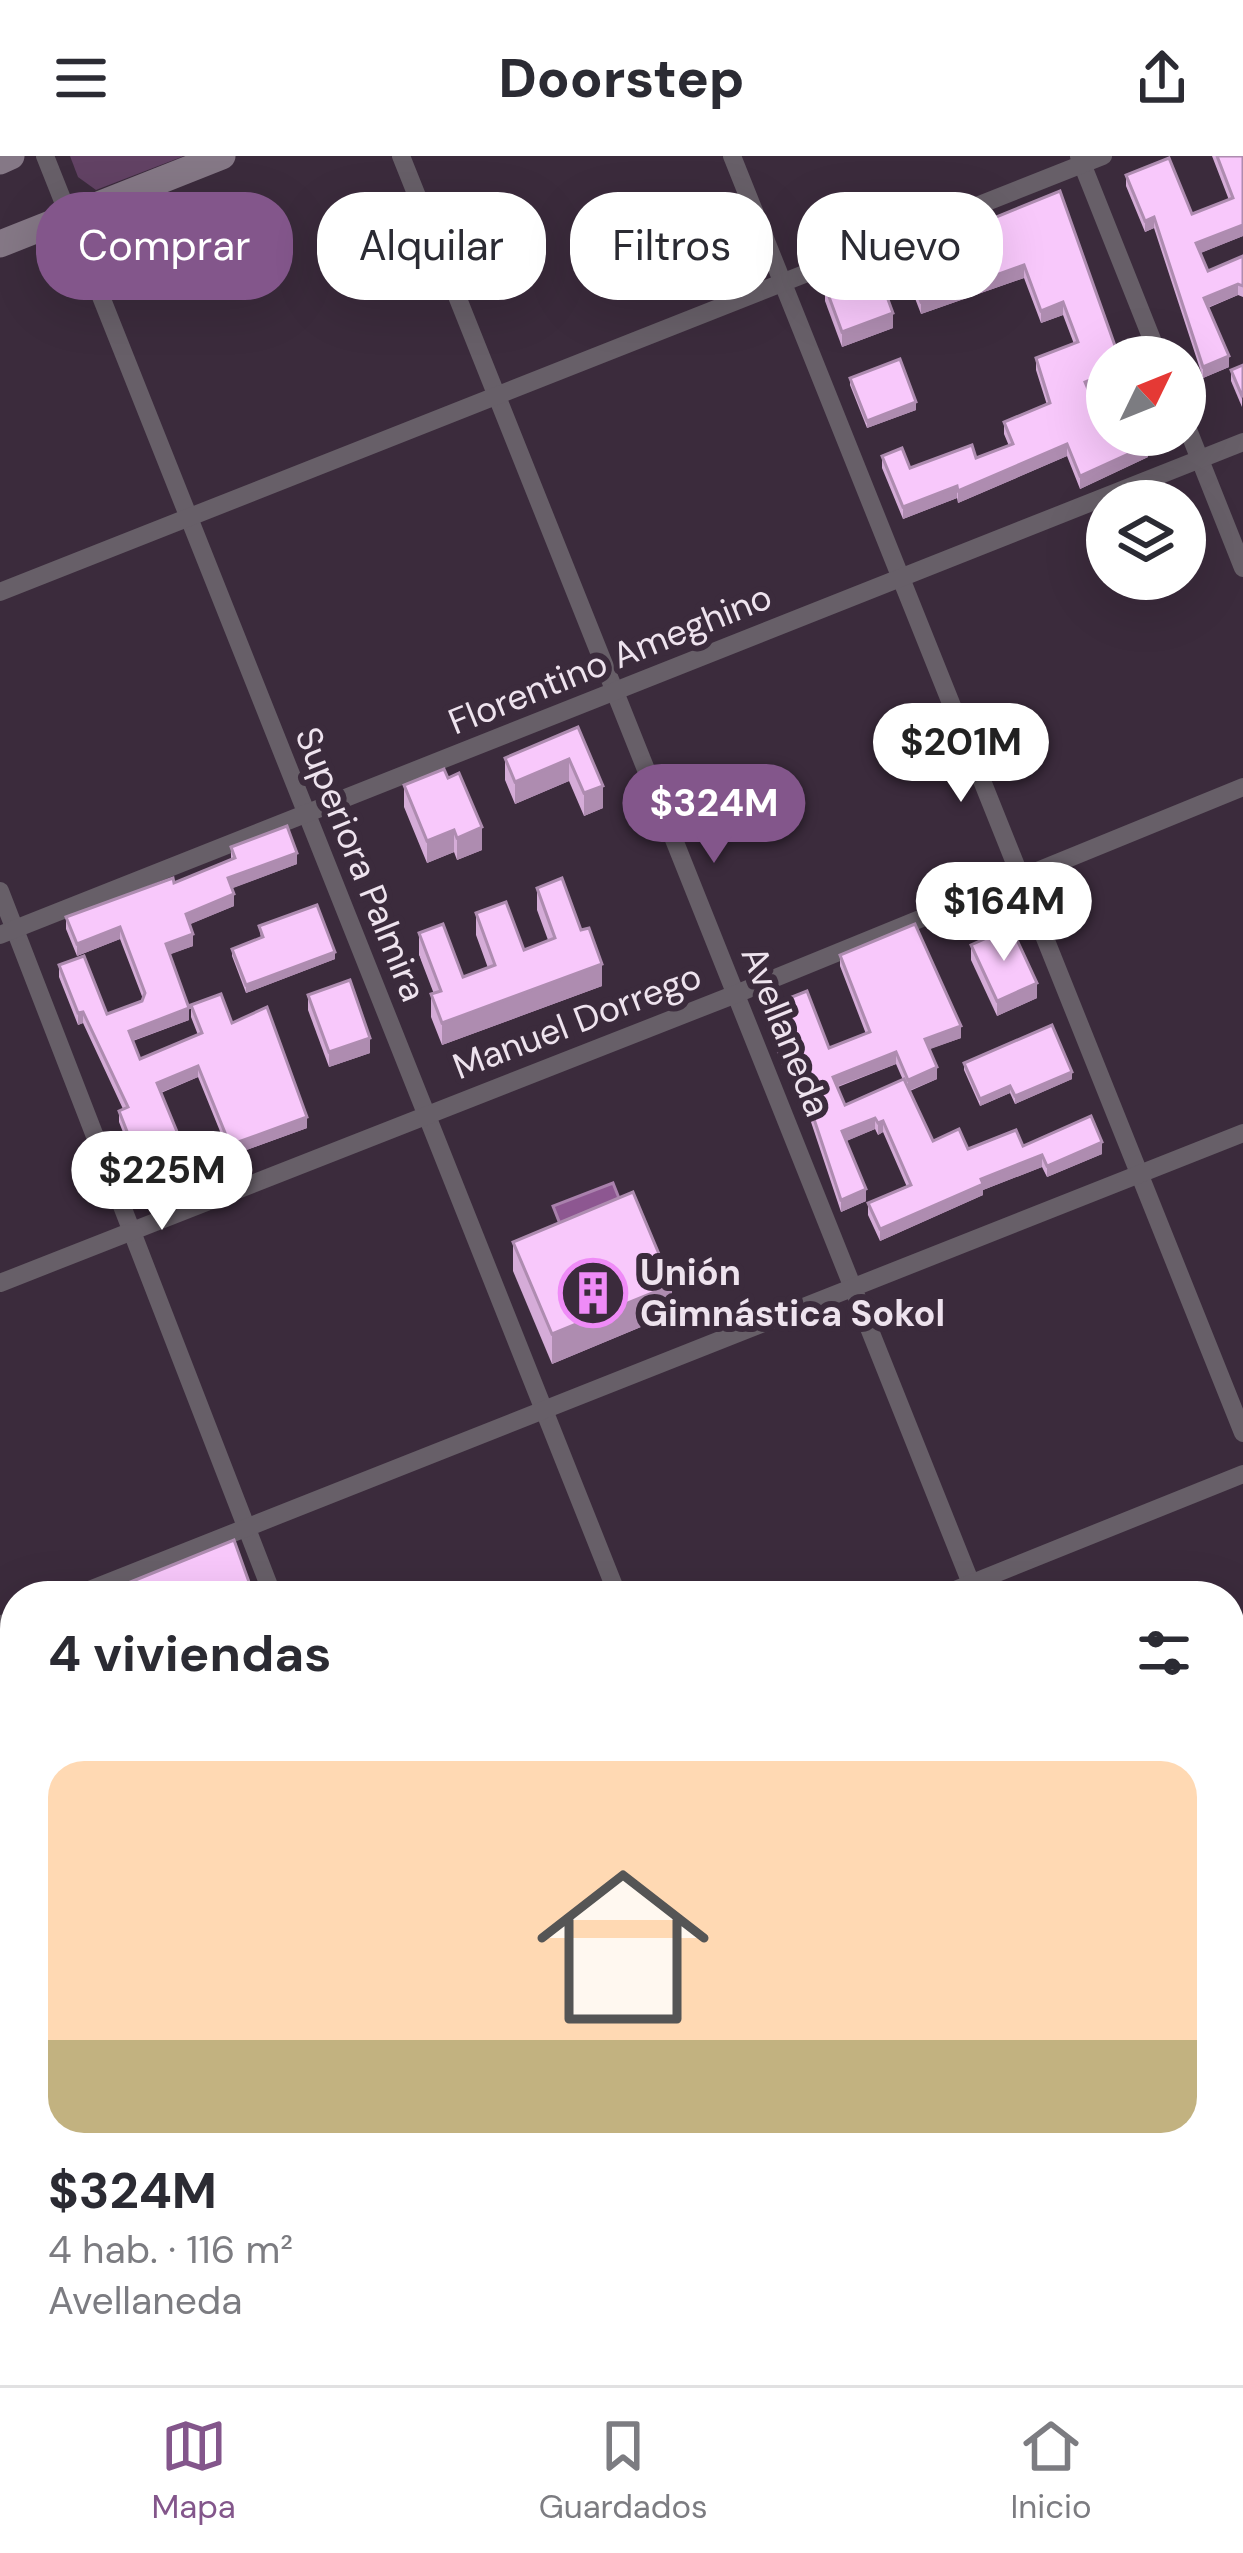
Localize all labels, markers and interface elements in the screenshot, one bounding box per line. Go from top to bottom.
text: Doorstep [499,43,744,114]
icon: menu [48,45,114,111]
icon: share [1129,45,1195,111]
chip: Comprar [36,192,293,300]
chip: Alquilar [317,192,546,300]
chip: Filtros [570,192,773,300]
chip: Nuevo [797,192,1003,300]
north arrow [1086,336,1206,456]
map controls [1086,336,1206,600]
button: layers [1086,480,1206,600]
street label: Florentino Ameghino [441,573,779,745]
pin: $201M [877,703,1045,805]
text: $201M [900,716,1022,767]
street label: Superiora Palmira [285,720,437,1008]
pin: $324M [630,764,798,866]
text: $324M [649,777,779,828]
pin: $164M [920,862,1088,964]
text: $164M [943,875,1065,926]
street label: Avellaneda [731,939,841,1123]
street label: Manuel Dorrego [446,952,708,1090]
pin: $225M [78,1131,246,1233]
text: $225M [98,1144,226,1195]
place label: Unión Gimnástica Sokol [640,1249,945,1337]
building icon: Unión Gimnástica Sokol [558,1258,628,1328]
text: 4 viviendas [48,1620,331,1687]
icon: filters [1131,1620,1197,1686]
icon: home [515,1839,731,2055]
text: $324M [48,2157,217,2224]
text: 4 hab. · 116 m² [48,2224,293,2275]
text: Avellaneda [48,2275,242,2326]
tab: Mapa [151,2413,236,2528]
tab: Guardados [539,2413,708,2528]
tab: Inicio [1011,2413,1092,2528]

